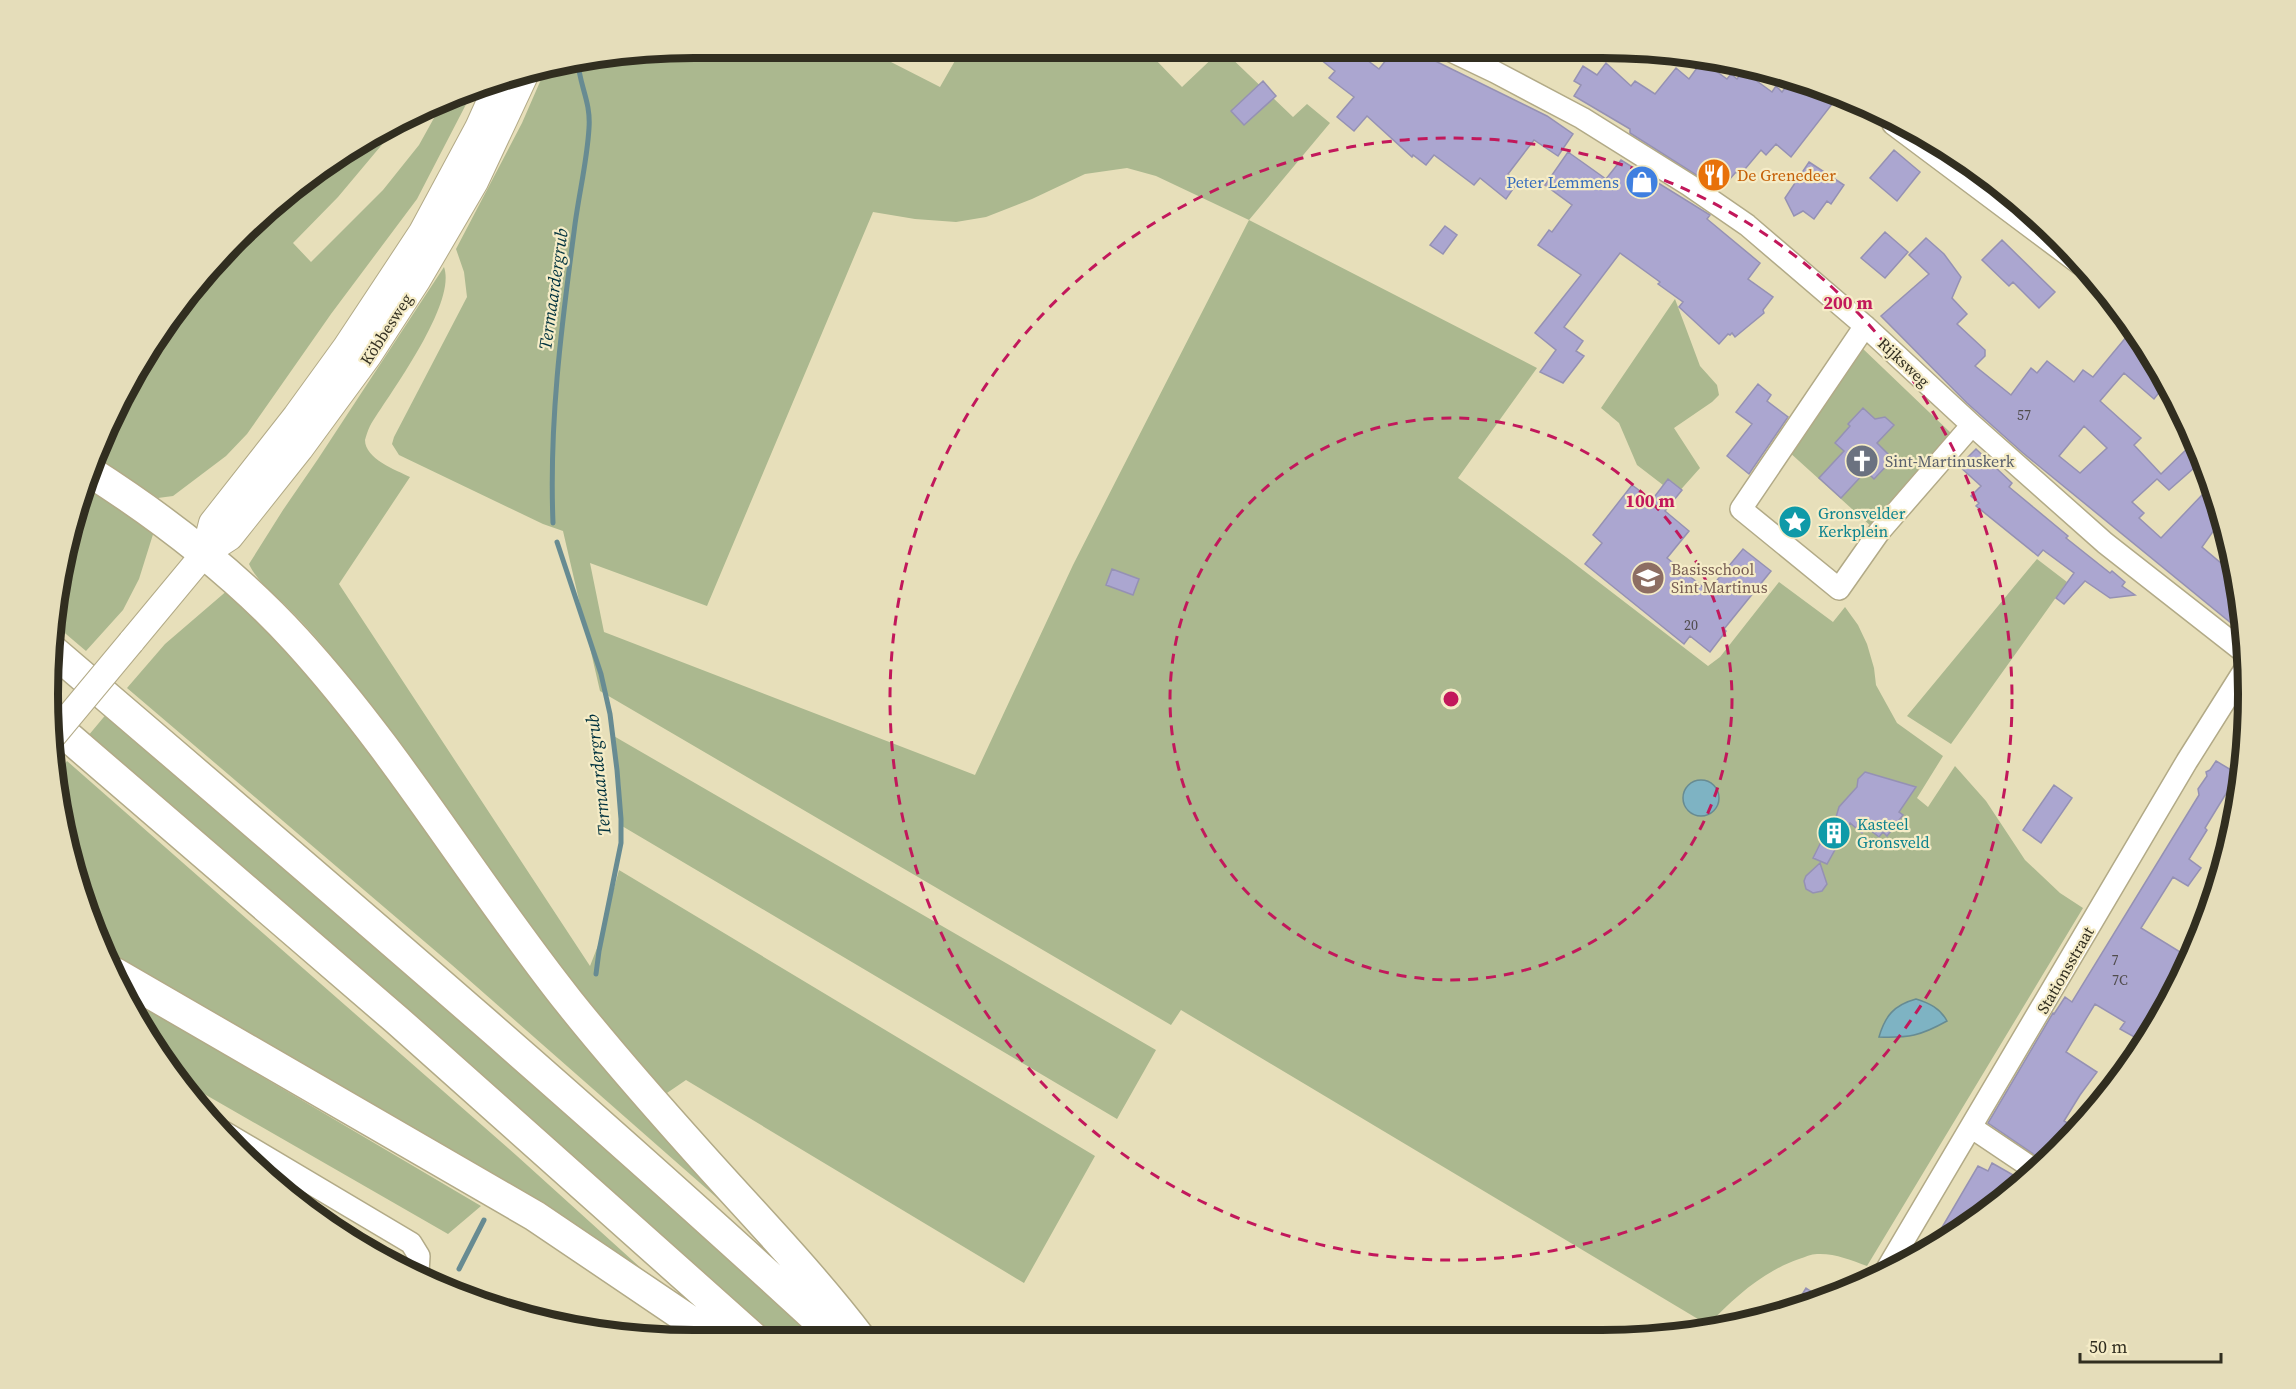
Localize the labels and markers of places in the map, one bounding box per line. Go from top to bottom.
restaurant icon: De Grenedeer [1696,157,1732,193]
shop icon: Peter Lemmens [1624,164,1660,200]
place label: De Grenedeer [1737,164,1836,186]
place label: Peter Lemmens [1507,171,1619,193]
church icon: Sint-Martinuskerk [1844,443,1880,479]
place label: Sint-Martinuskerk [1885,450,2015,472]
place label: Gronsvelder Kerkplein [1818,502,1906,542]
place icon: Gronsvelder Kerkplein [1777,504,1813,540]
place label: Basisschool Sint Martinus [1671,558,1768,598]
school or university icon: Basisschool Sint Martinus [1630,560,1666,596]
centre of rings [1441,689,1461,709]
place label: Kasteel Gronsveld [1857,813,1930,853]
building icon: Kasteel Gronsveld [1816,815,1852,851]

